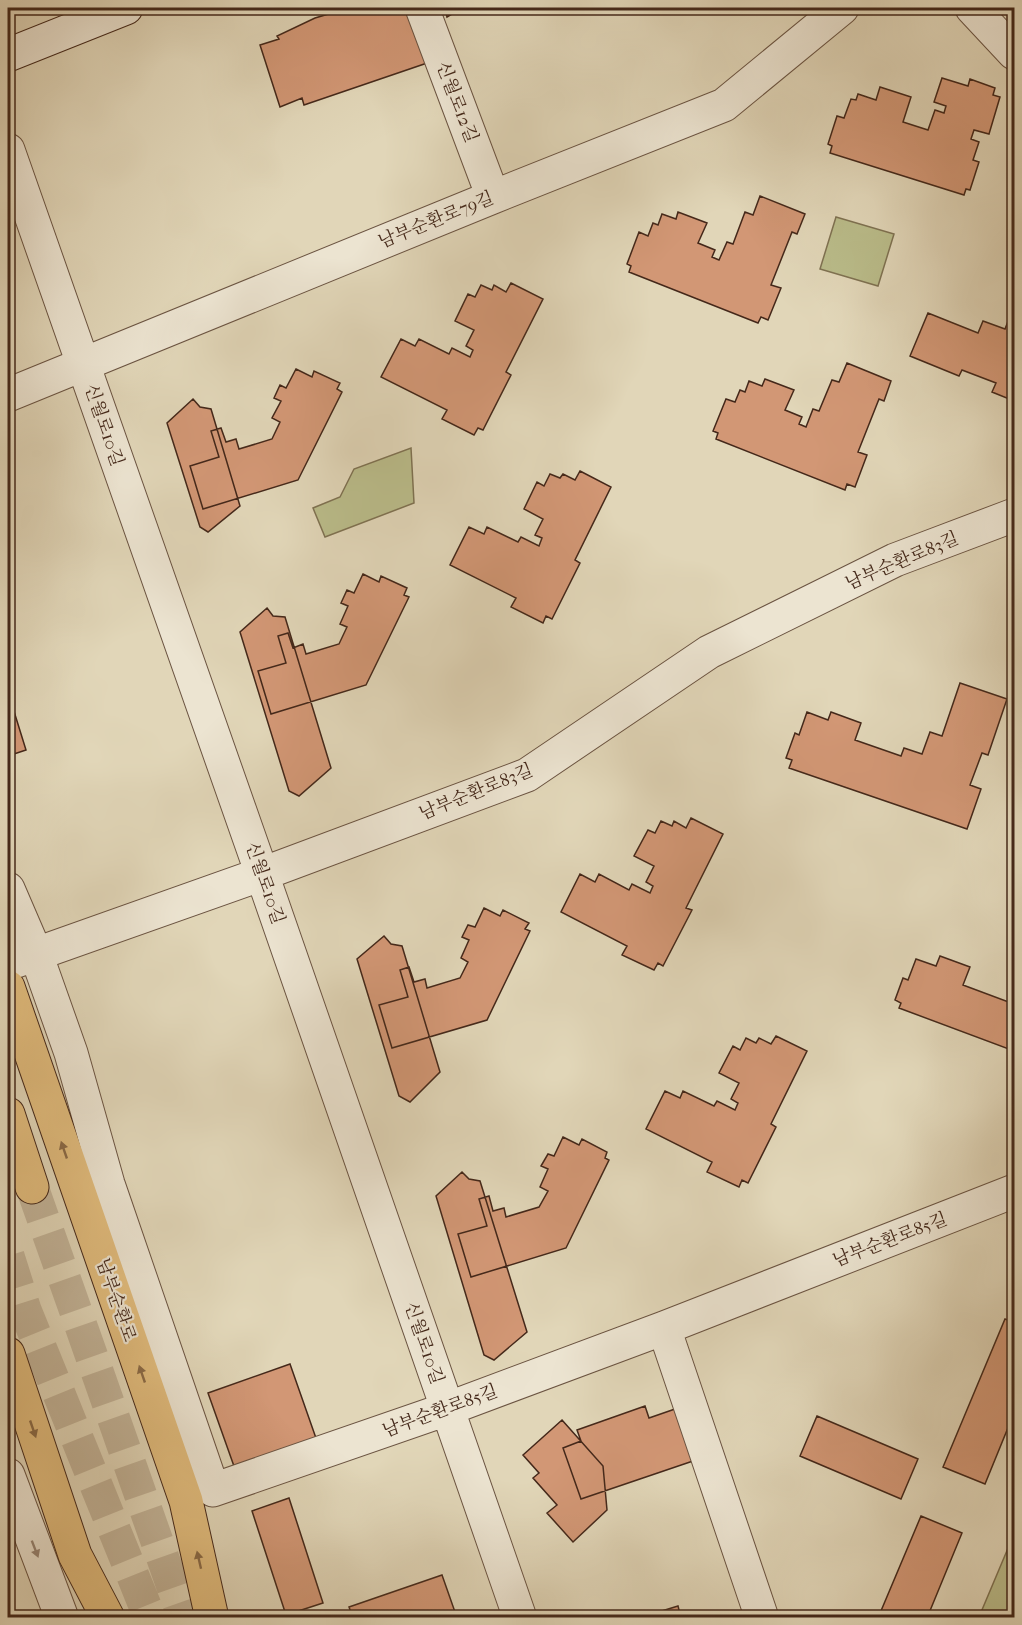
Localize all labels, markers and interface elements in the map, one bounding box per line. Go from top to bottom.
street label: 신월로12길 [432,58,482,146]
street label: 남부순환로79길 [375,187,497,253]
street label: 신월로10길 [80,381,128,469]
street label: 남부순환로83길 [842,528,962,594]
street label: 남부순환로83길 [416,760,536,824]
street label: 신월로10길 [241,839,289,927]
one-way arrow [59,1141,69,1159]
street label: 남부순환로85길 [830,1208,950,1272]
street label: 남부순환로 [92,1255,140,1345]
street label: 신월로10길 [400,1299,448,1387]
one-way arrow [136,1365,146,1383]
street label: 남부순환로85길 [379,1380,501,1442]
one-way arrow [28,1420,38,1438]
one-way arrow [31,1540,40,1558]
one-way arrow [194,1551,203,1570]

